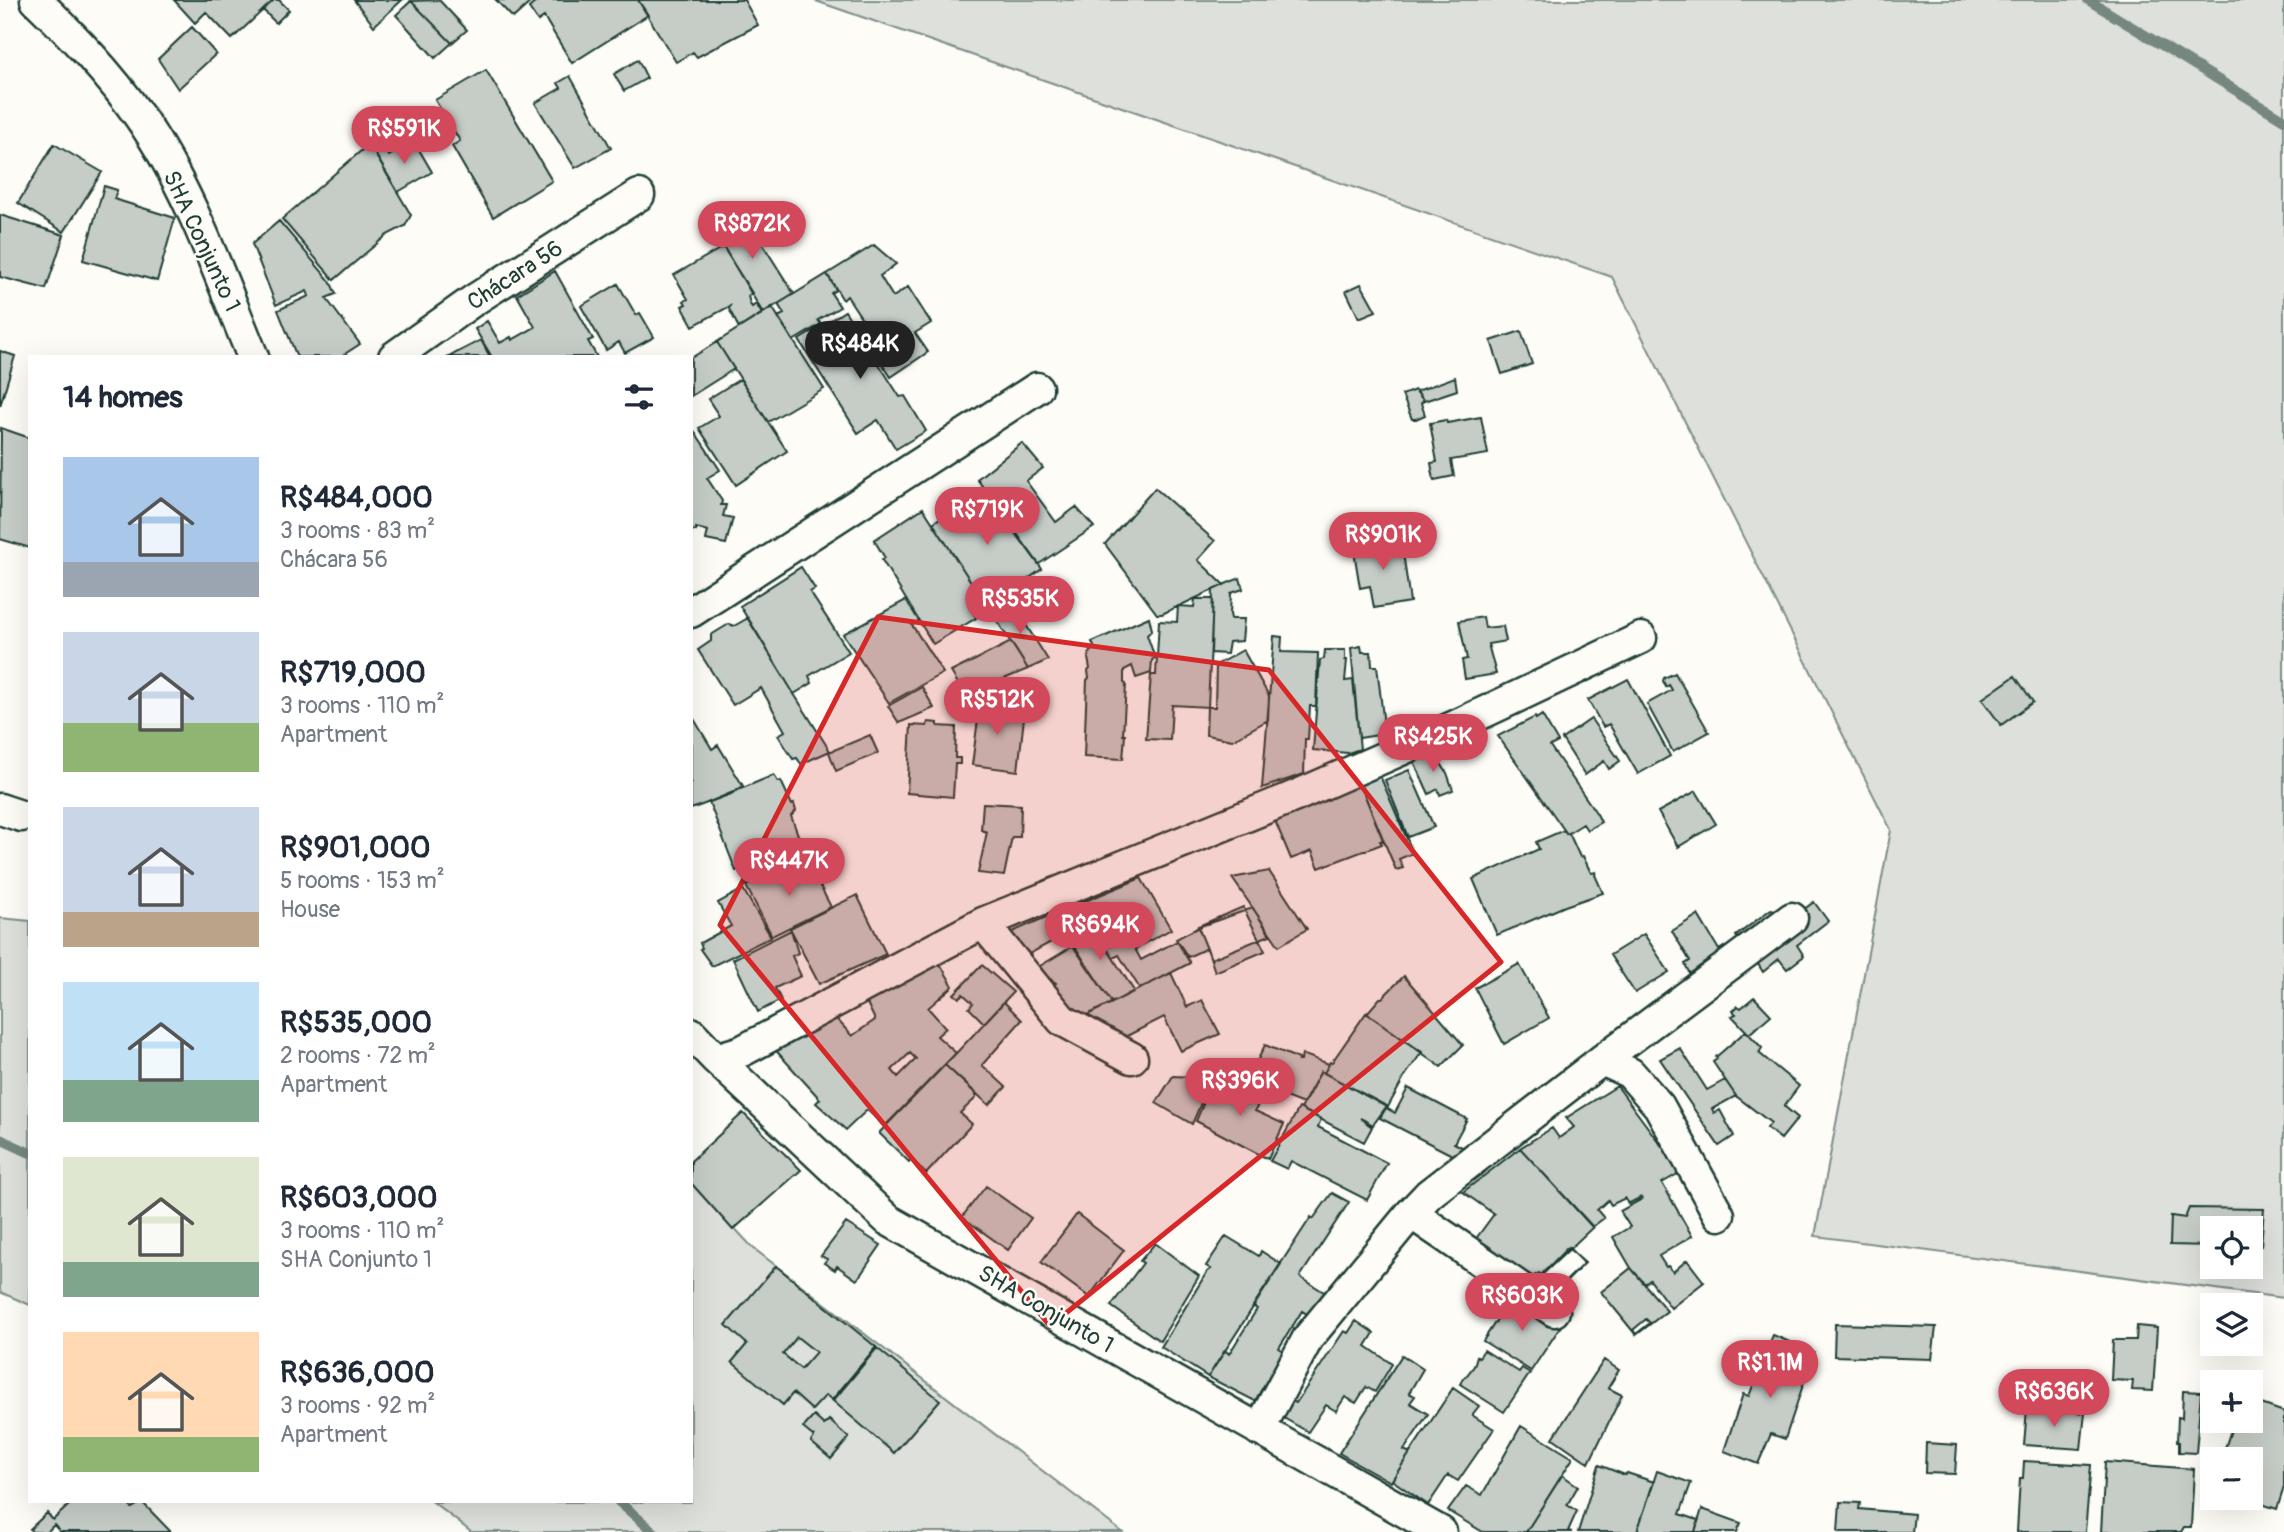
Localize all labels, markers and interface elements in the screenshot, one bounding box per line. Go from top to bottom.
pin: R$591K [347,106,461,166]
text: R$591K [368,114,440,143]
street label: SHA Conjunto 1 [157,166,247,316]
pin: R$872K [695,202,809,261]
text: R$872K [714,209,790,238]
street label: Chácara 56 [462,233,568,317]
pin: R$484K [803,322,917,381]
text: R$484K [821,329,899,358]
icon: filters [620,378,658,416]
text: 14 homes [63,379,183,416]
text: R$484,000 [280,479,433,516]
icon: home [119,485,203,569]
pin: R$719K [930,488,1044,547]
text: R$719K [951,495,1023,524]
pin: R$901K [1326,512,1440,572]
text: 3 rooms · 83 m² [280,516,435,545]
text: R$901K [1345,520,1421,549]
text: Chácara 56 [280,545,388,574]
pin: R$535K [963,576,1077,636]
text: R$535K [981,584,1059,613]
text: R$719,000 [280,654,426,691]
icon: home [119,660,203,744]
pin: R$512K [940,678,1054,737]
text: R$512K [960,685,1034,714]
text: 3 rooms · 110 m² [280,691,444,720]
pin: R$425K [1376,714,1490,774]
text: Apartment [280,720,387,749]
text: R$425K [1394,722,1472,751]
text: R$901,000 [280,829,430,866]
icon: home [119,835,203,919]
pin: R$447K [732,838,846,898]
text: R$447K [750,846,828,875]
text: 5 rooms · 153 m² [280,866,445,895]
text: House [280,895,340,924]
pin: R$694K [1043,902,1157,962]
text: R$694K [1061,910,1139,939]
text: R$535,000 [280,1004,432,1041]
icon: home [119,1010,203,1094]
text: 2 rooms · 72 m² [280,1041,436,1070]
pin: R$396K [1183,1058,1297,1118]
text: R$396K [1201,1066,1279,1095]
text: Apartment [280,1070,387,1099]
text: R$603,000 [280,1179,437,1216]
icon: home [119,1185,203,1269]
text: 3 rooms · 110 m² [280,1216,444,1245]
map controls [2200,1216,2263,1510]
button: locate [2200,1216,2263,1279]
text: SHA Conjunto 1 [280,1245,432,1274]
street label: SHA Conjunto 1 [973,1258,1119,1360]
pin: R$603K [1465,1274,1579,1333]
text: R$603K [1481,1281,1563,1310]
button: layers [2200,1293,2263,1356]
pin: R$1.1M [1713,1340,1827,1400]
text: R$1.1M [1737,1348,1803,1377]
text: R$636,000 [280,1354,434,1391]
icon: home [119,1360,203,1444]
pin: R$636K [1997,1370,2111,1429]
button: + [2200,1370,2263,1433]
text: R$636K [2014,1377,2094,1406]
text: 3 rooms · 92 m² [280,1391,435,1420]
text: Apartment [280,1420,387,1449]
button: − [2200,1447,2263,1510]

